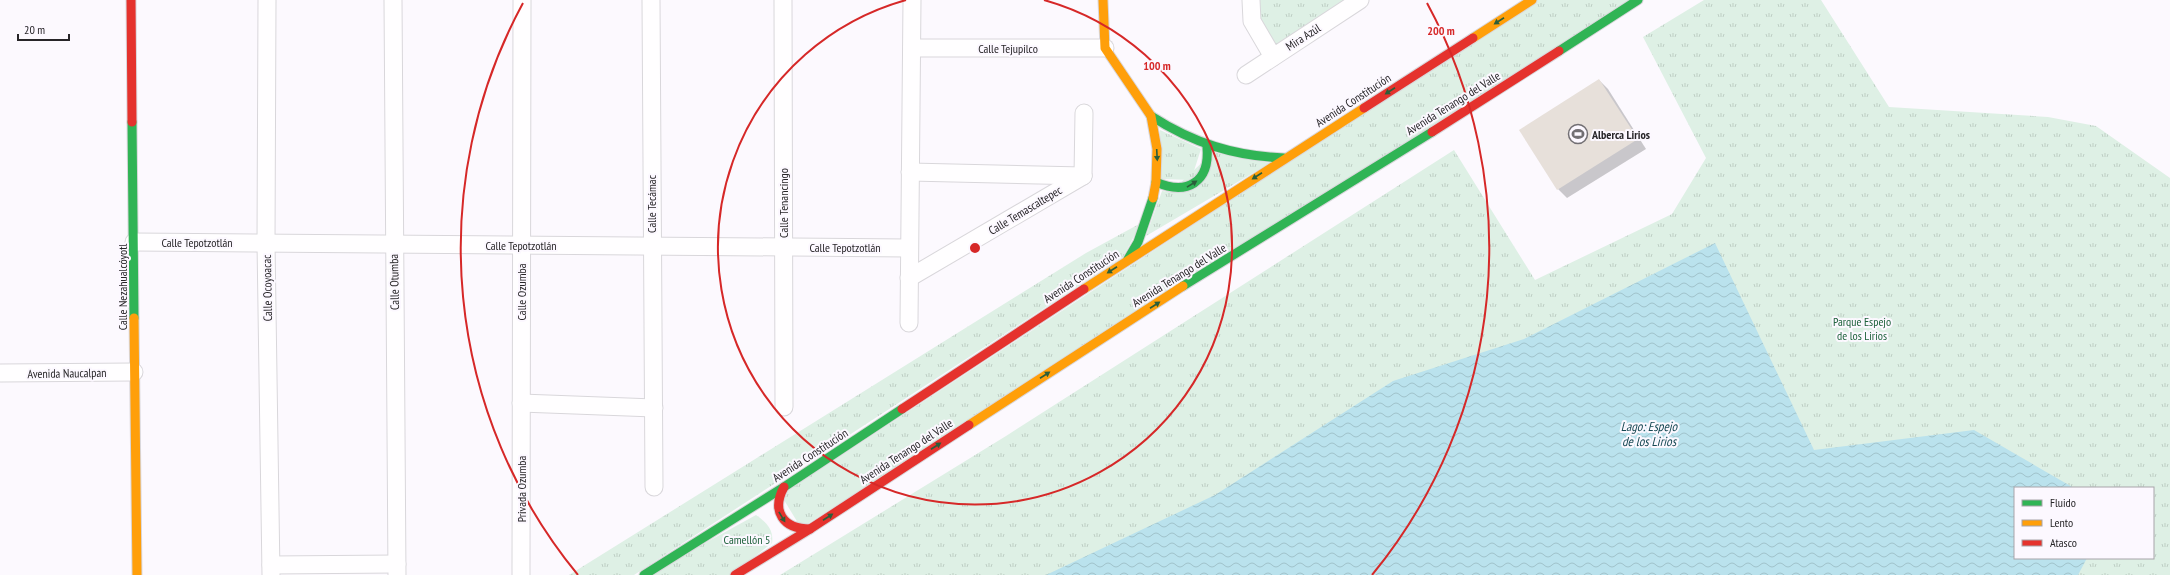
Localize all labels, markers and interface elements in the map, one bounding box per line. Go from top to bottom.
scale bar [18,16,69,42]
one-way arrow [1494,17,1504,25]
street label: Mira Azúl [1283,20,1323,54]
text: 20 m [24,22,45,37]
text: 200 m [1427,23,1455,38]
street label: Calle Tejupilco [978,41,1038,56]
text: 100 m [1143,58,1171,73]
street label: Avenida Tenango del Valle [1403,68,1503,138]
street label: Avenida Constitución [1313,70,1393,130]
one-way arrow [1384,87,1395,95]
sports icon: Alberca Lirios [1567,123,1589,145]
place label: Alberca Lirios [1591,127,1650,142]
one-way arrow [1153,149,1160,161]
street label: Calle Tenancingo [776,168,791,238]
one-way arrow [1251,173,1262,180]
street label: Calle Tecámac [644,174,659,233]
one-way arrow [1186,180,1198,187]
street label: Calle Temascaltepec [986,182,1065,238]
street label: Calle Tepotzotlán [161,235,233,250]
street label: Calle Tepotzotlán [485,238,557,253]
street label: Calle Tepotzotlán [809,240,881,255]
street label: Avenida Tenango del Valle [1129,240,1229,310]
centre of rings [968,241,982,255]
street label: Calle Nezahualcóyotl [115,243,130,330]
street label: Avenida Constitución [1041,246,1121,306]
street label: Calle Ocoyoacac [259,254,275,322]
street label: Calle Otumba [386,254,402,310]
street label: Calle Ozumba [514,263,529,320]
one-way arrow [1107,266,1117,274]
one-way arrow [1149,301,1161,308]
park label: Parque Espejo de los Lirios [1833,314,1891,343]
street label: Avenida Naucalpan [27,365,107,381]
one-way arrow [1040,371,1051,379]
street label: Avenida Tenango del Valle [857,415,955,487]
water label: Lago: Espejo de los Lirios [1621,418,1679,450]
street label: Avenida Constitución [770,425,850,485]
one-way arrow [930,442,942,449]
street label: Privada Ozumba [514,455,529,522]
legend [2014,487,2154,559]
text: Fluido [2050,495,2076,510]
one-way arrow [778,512,786,522]
one-way arrow [823,513,833,521]
text: Lento [2050,515,2073,530]
park label: Camellón 5 [724,532,770,547]
text: Atasco [2050,535,2077,550]

